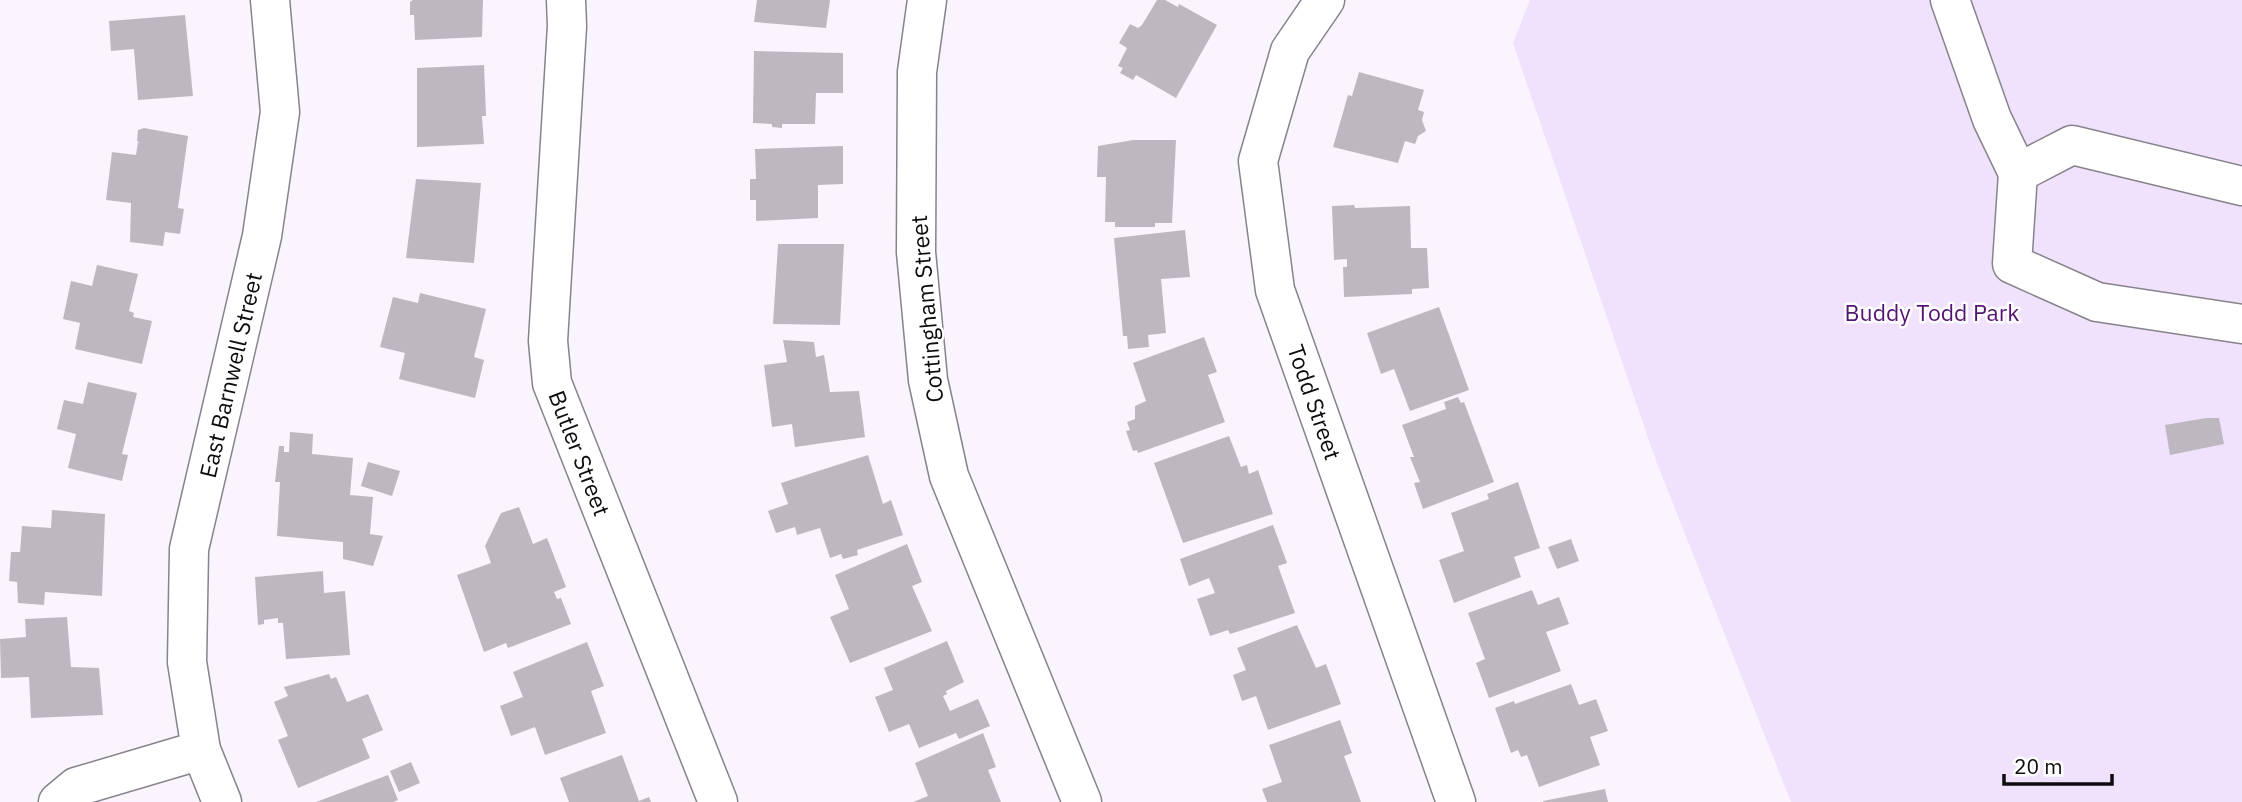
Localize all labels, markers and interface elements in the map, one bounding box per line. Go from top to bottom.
street label: Cottingham Street [903,214,949,404]
street label: East Barnwell Street [192,269,268,481]
park label: Buddy Todd Park [1845,297,2019,327]
street label: Todd Street [1281,341,1349,463]
street label: Butler Street [542,386,618,520]
scale bar [2004,742,2112,786]
text: 20 m [2014,752,2063,780]

